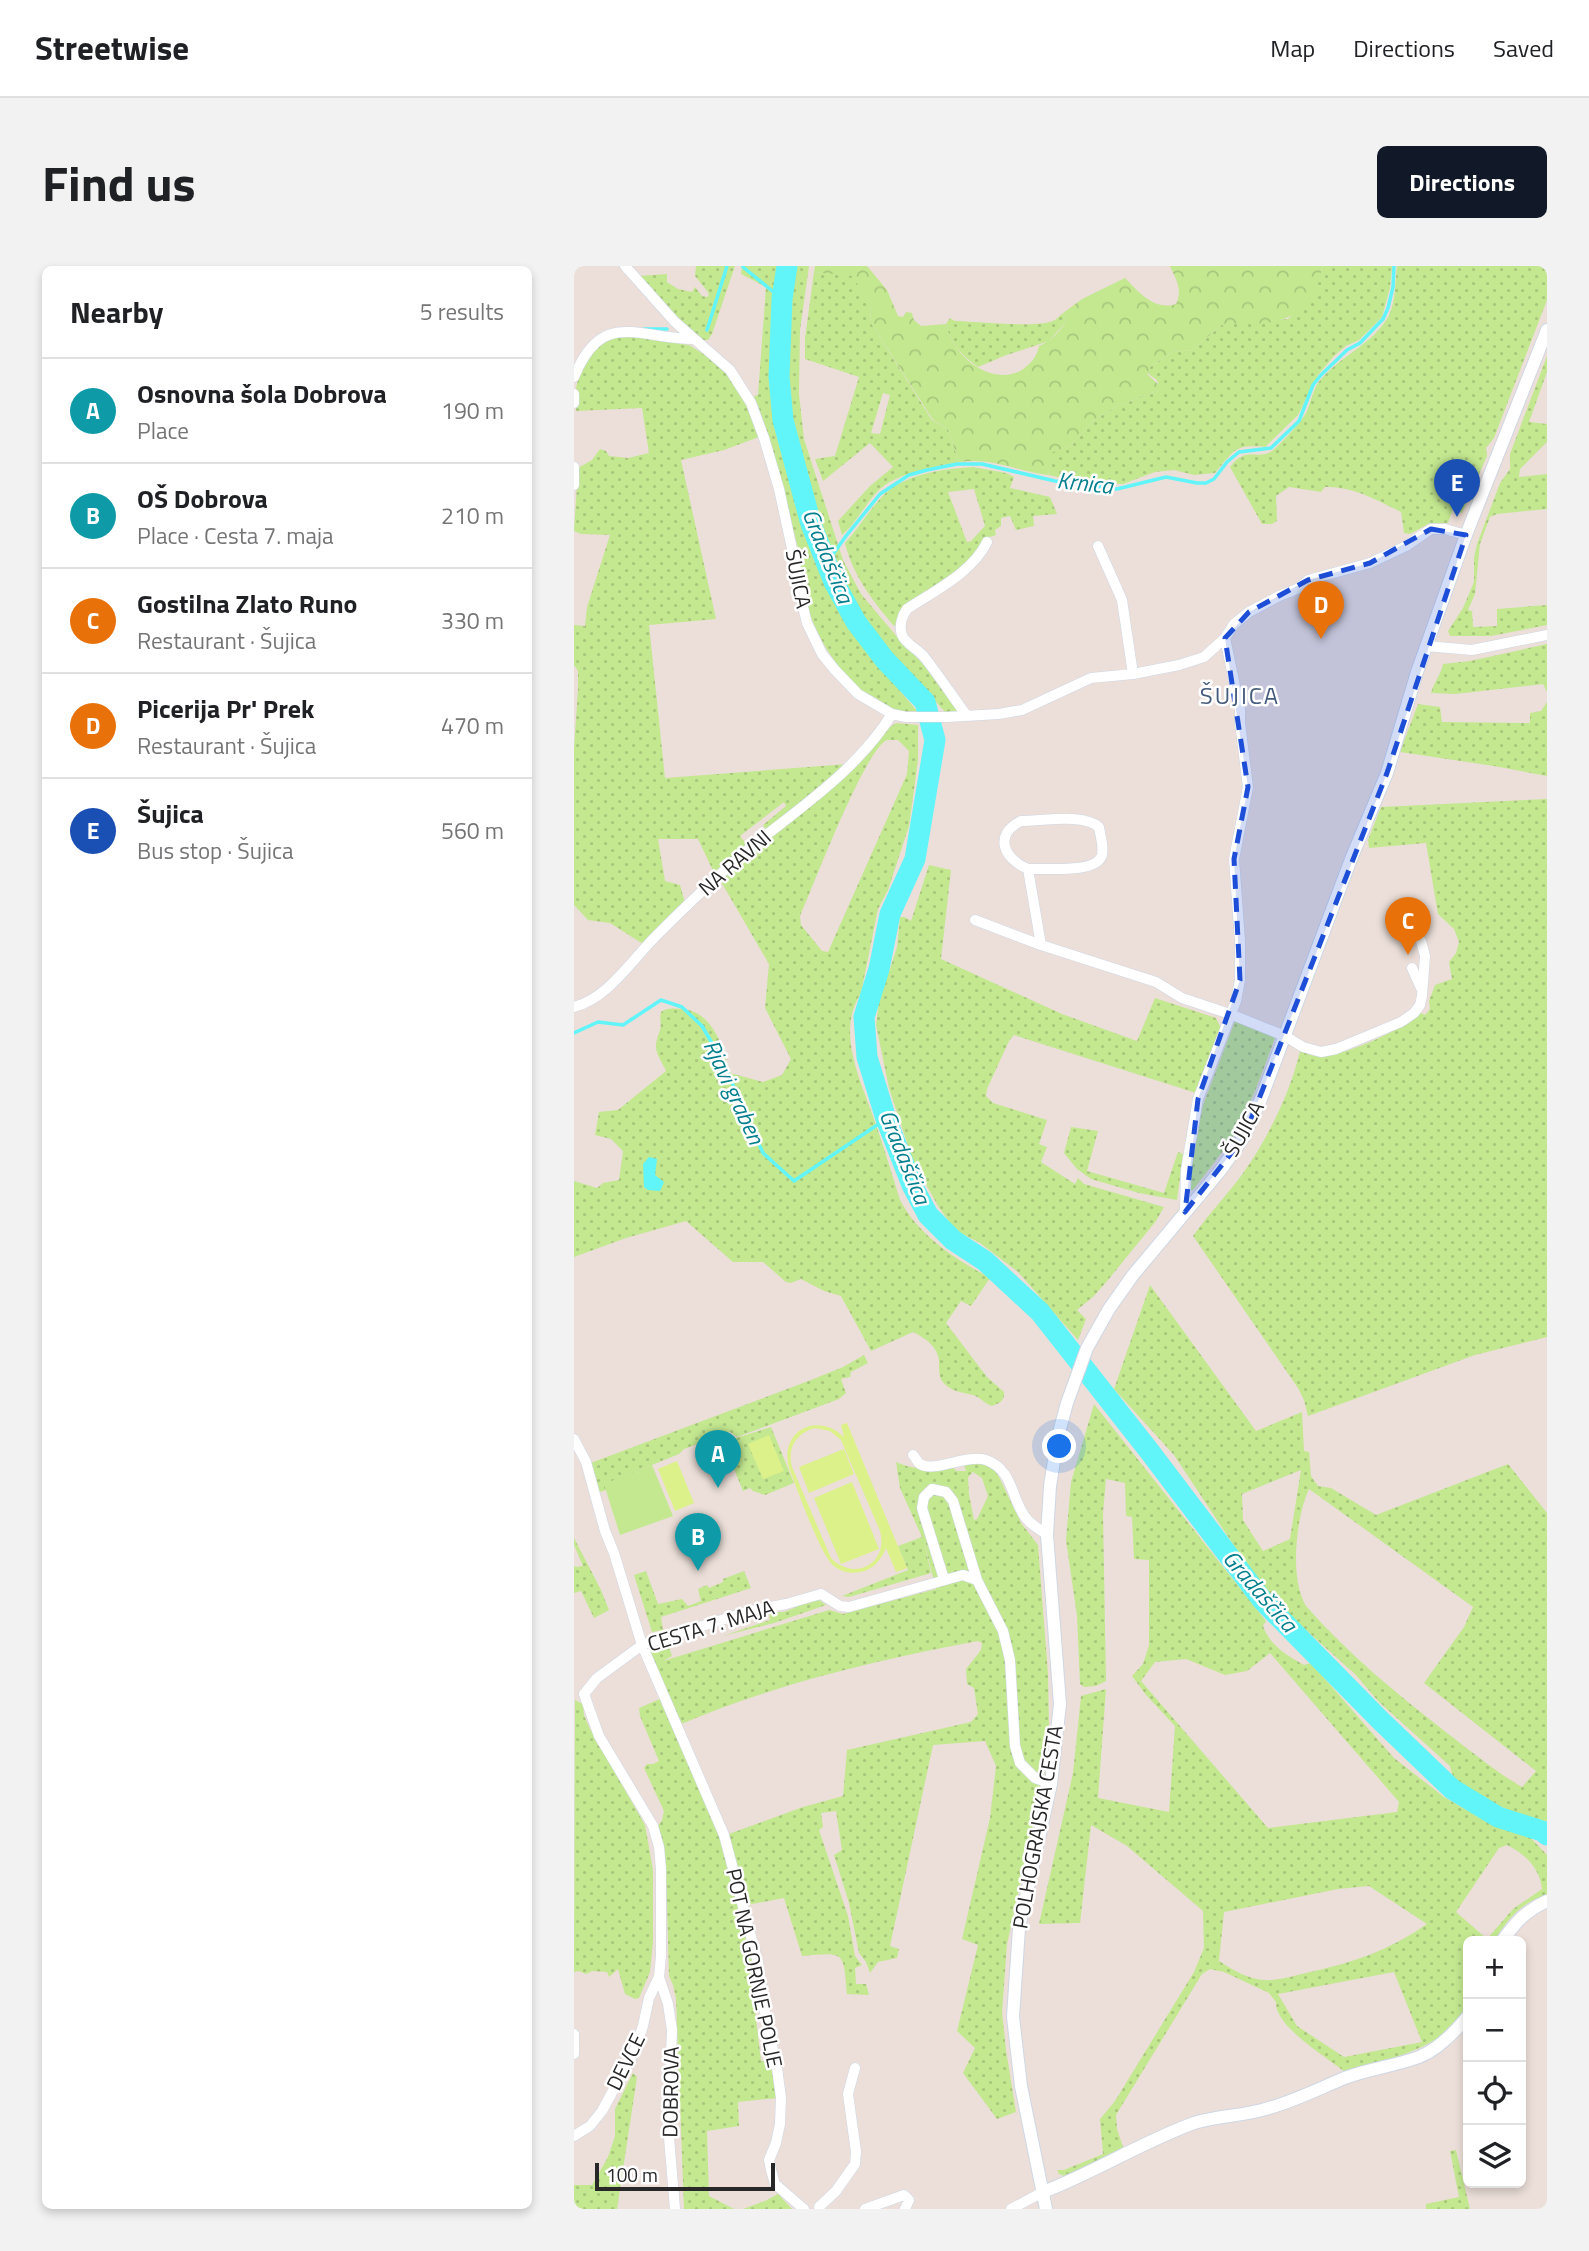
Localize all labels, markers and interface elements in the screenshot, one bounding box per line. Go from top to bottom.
text: Streetwise [35,23,189,73]
text: Map [1270,30,1315,66]
text: Directions [1353,30,1455,66]
text: Saved [1493,30,1554,66]
text: Find us [42,145,196,220]
button: Directions [1377,146,1547,218]
text: Nearby [70,289,163,335]
text: 5 results [420,294,504,329]
text: Osnovna šola Dobrova [137,374,387,413]
text: A [86,393,100,428]
text: 190 m [441,393,504,428]
text: Place [137,413,189,448]
pin: E [1434,459,1480,517]
water label: Krnica [1055,462,1116,503]
text: OŠ Dobrova [137,479,268,518]
text: B [86,498,100,533]
text: 210 m [441,498,504,533]
water label: Gradaščica [794,503,864,610]
text: Place · Cesta 7. maja [137,518,334,553]
street label: ŠUJICA [778,546,820,612]
pin: D [1298,581,1344,639]
text: Gostilna Zlato Runo [137,584,357,623]
text: C [87,603,99,638]
text: 330 m [441,603,504,638]
text: Restaurant · Šujica [137,623,316,658]
district label: ŠUJICA [1200,677,1280,713]
text: Picerija Pr' Prek [137,689,314,728]
text: D [86,708,100,743]
text: 470 m [441,708,504,743]
text: Restaurant · Šujica [137,728,316,763]
text: Šujica [137,794,204,833]
text: E [87,813,99,848]
text: 560 m [441,813,504,848]
street label: NA RAVNI [691,821,778,903]
text: Bus stop · Šujica [137,833,294,868]
pin: C [1385,897,1431,955]
water label: Rjavi graben [695,1034,774,1151]
street label: ŠUJICA [1215,1094,1272,1162]
water label: Gradaščica [871,1104,941,1211]
your location [1042,1429,1076,1463]
pin: A [695,1430,741,1488]
pin: B [675,1513,721,1571]
water label: Gradaščica [1215,1542,1307,1641]
street label: CESTA 7. MAJA [643,1590,779,1660]
street label: POLHOGRAJSKA CESTA [1003,1722,1071,1931]
street label: POT NA GORNJE POLJE [718,1865,792,2070]
map controls [1463,1936,1526,2188]
button: + [1463,1936,1526,1999]
button: − [1463,1999,1526,2062]
street label: DEVCE [598,2027,653,2096]
street label: DOBROVA [653,2046,687,2138]
button: locate [1463,2062,1526,2125]
button: layers [1463,2125,1526,2188]
scale bar [595,2160,775,2192]
text: 100 m [606,2160,658,2189]

